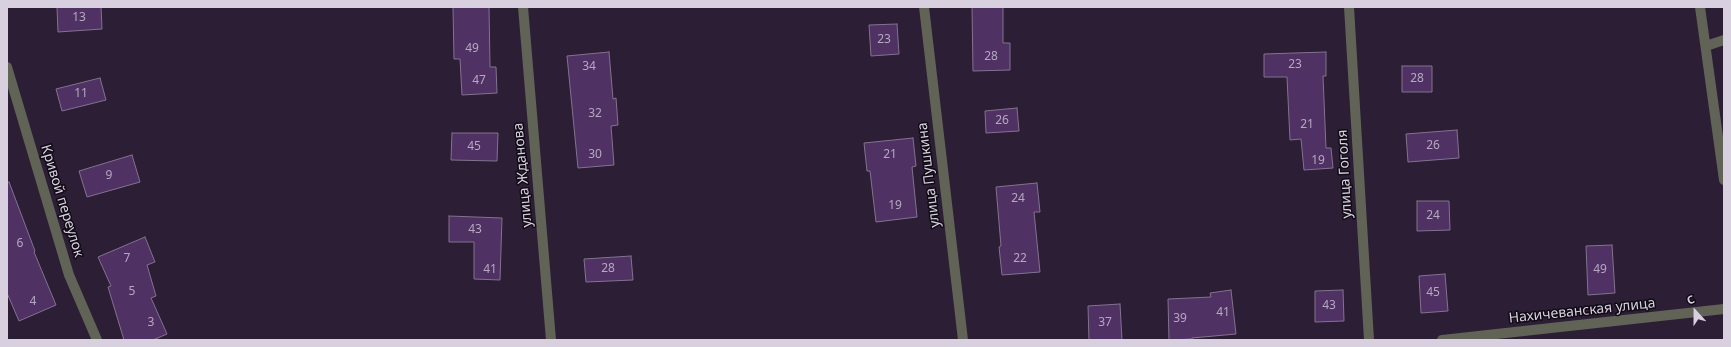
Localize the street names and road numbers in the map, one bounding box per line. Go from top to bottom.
street label: улица Пушкина [914,121,944,229]
street label: улица Жданова [510,122,536,228]
street label: улица Гоголя [1334,129,1356,219]
street label: Кривой переулок [37,143,87,259]
street label: Нахичеванская улица [1508,295,1656,327]

